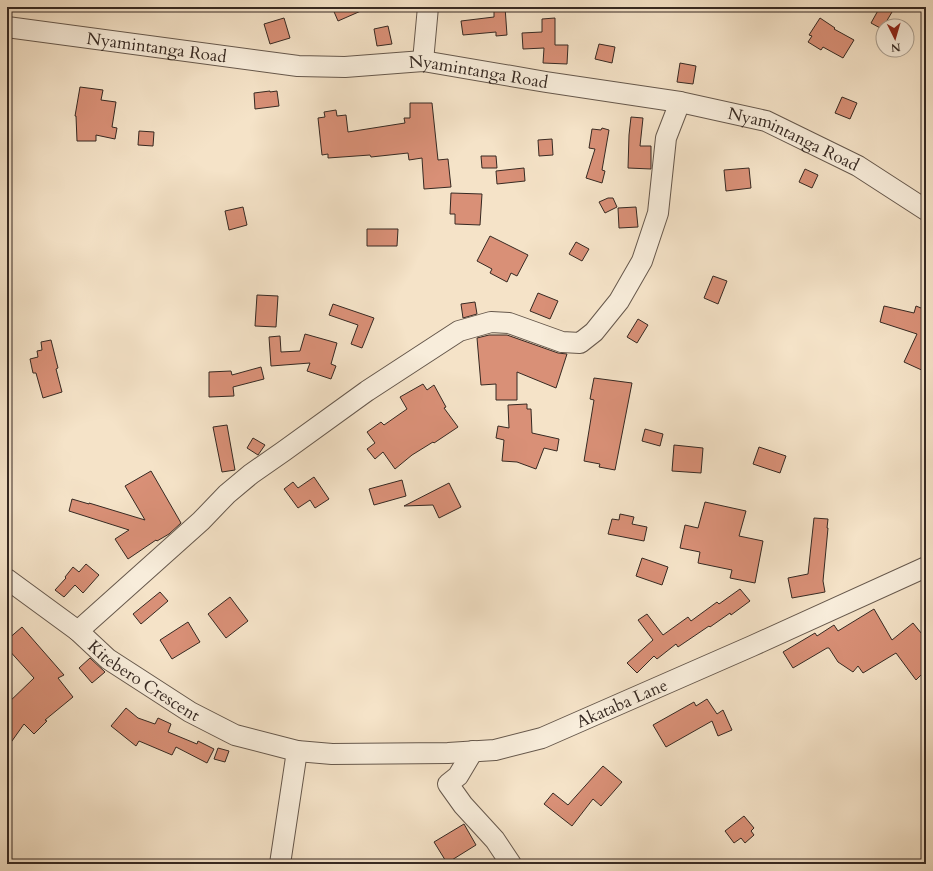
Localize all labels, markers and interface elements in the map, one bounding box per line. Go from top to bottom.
north arrow [875,18,915,58]
street label: Nyamintanga Road [85,26,228,68]
text: N [890,40,901,55]
street label: Nyamintanga Road [408,49,550,94]
street label: Nyamintanga Road [726,101,863,176]
street label: Kitebero Crescent [83,635,204,727]
street label: Akataba Lane [572,673,671,733]

